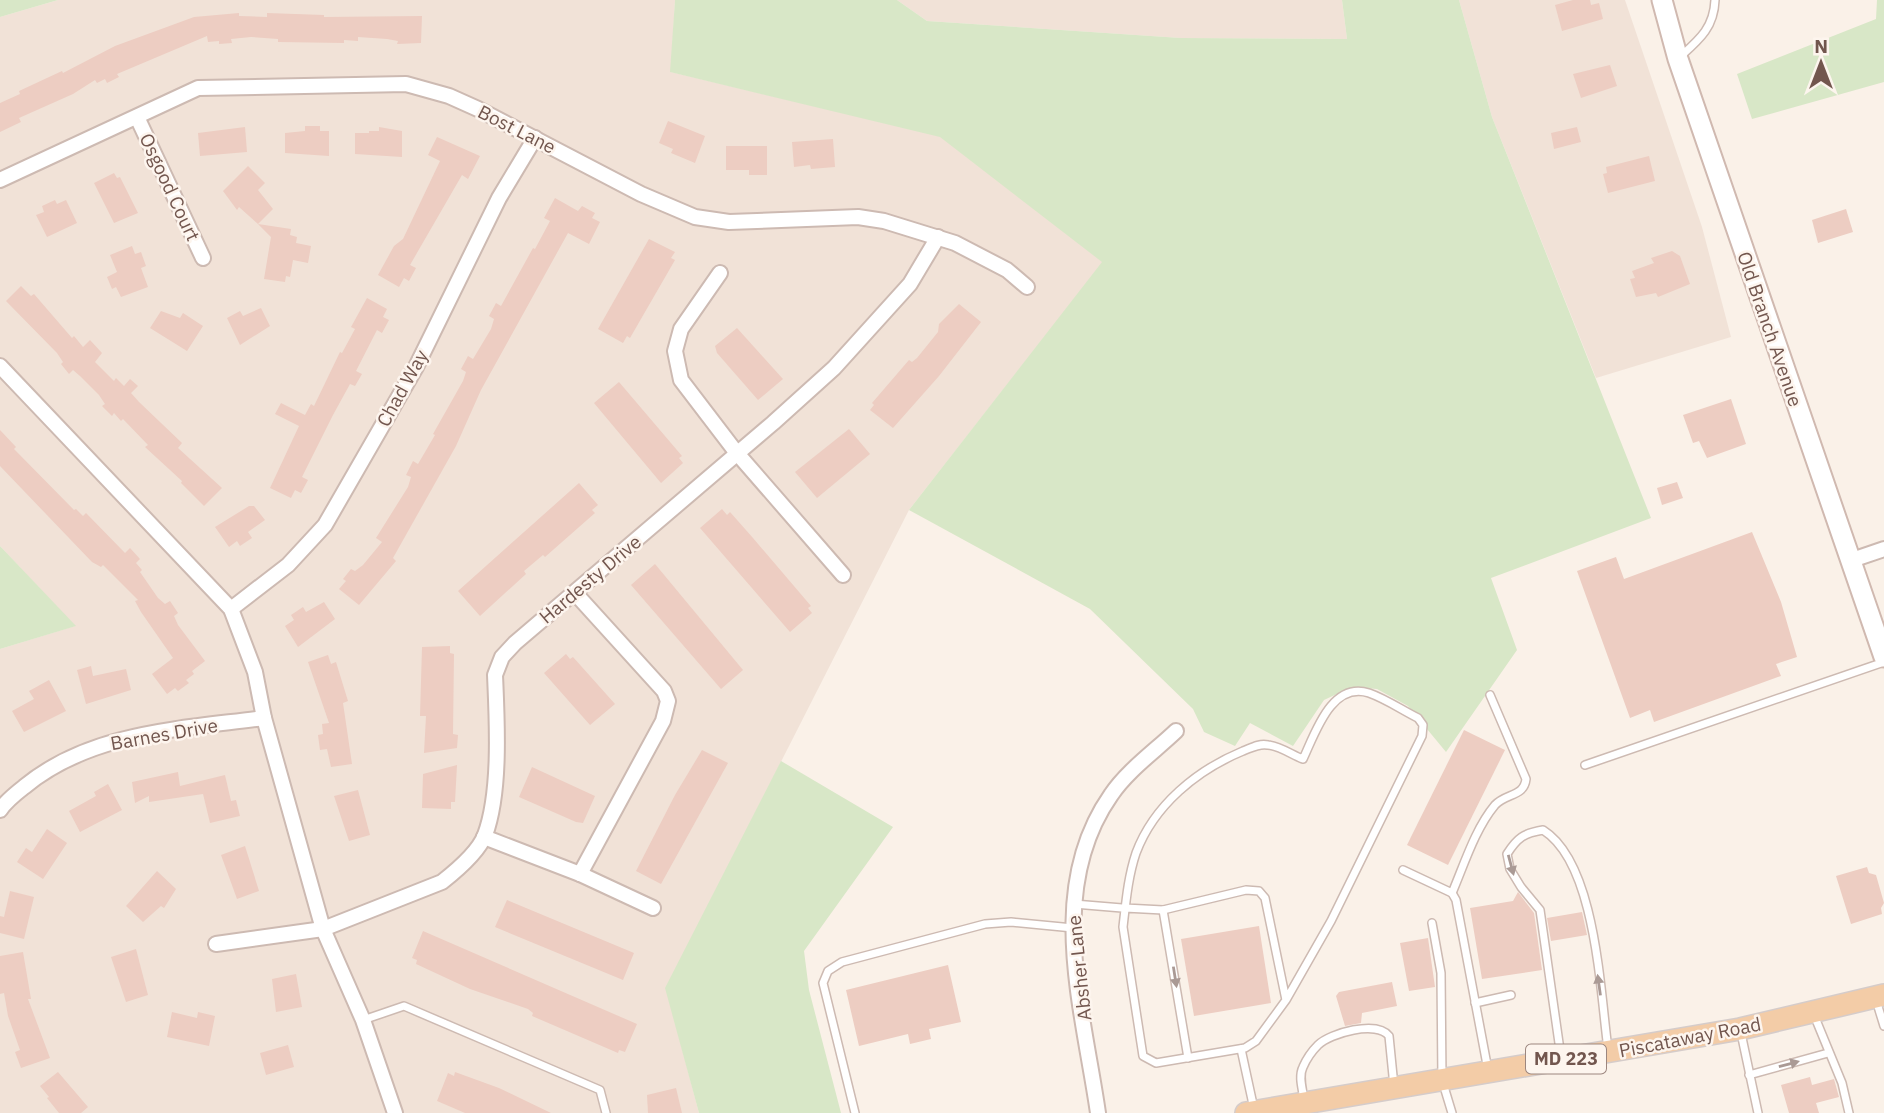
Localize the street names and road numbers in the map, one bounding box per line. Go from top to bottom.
street label: Bost Lane [474,99,560,159]
street label: Osgood Court [135,129,205,245]
street label: Old Branch Avenue [1732,248,1808,410]
street label: Chad Way [371,345,433,431]
street label: Hardesty Drive [534,529,646,629]
street label: Barnes Drive [108,713,220,755]
street label: Absher Lane [1062,914,1096,1022]
street label: Piscataway Road [1617,1011,1763,1063]
road number: MD 223 [1526,1044,1606,1074]

